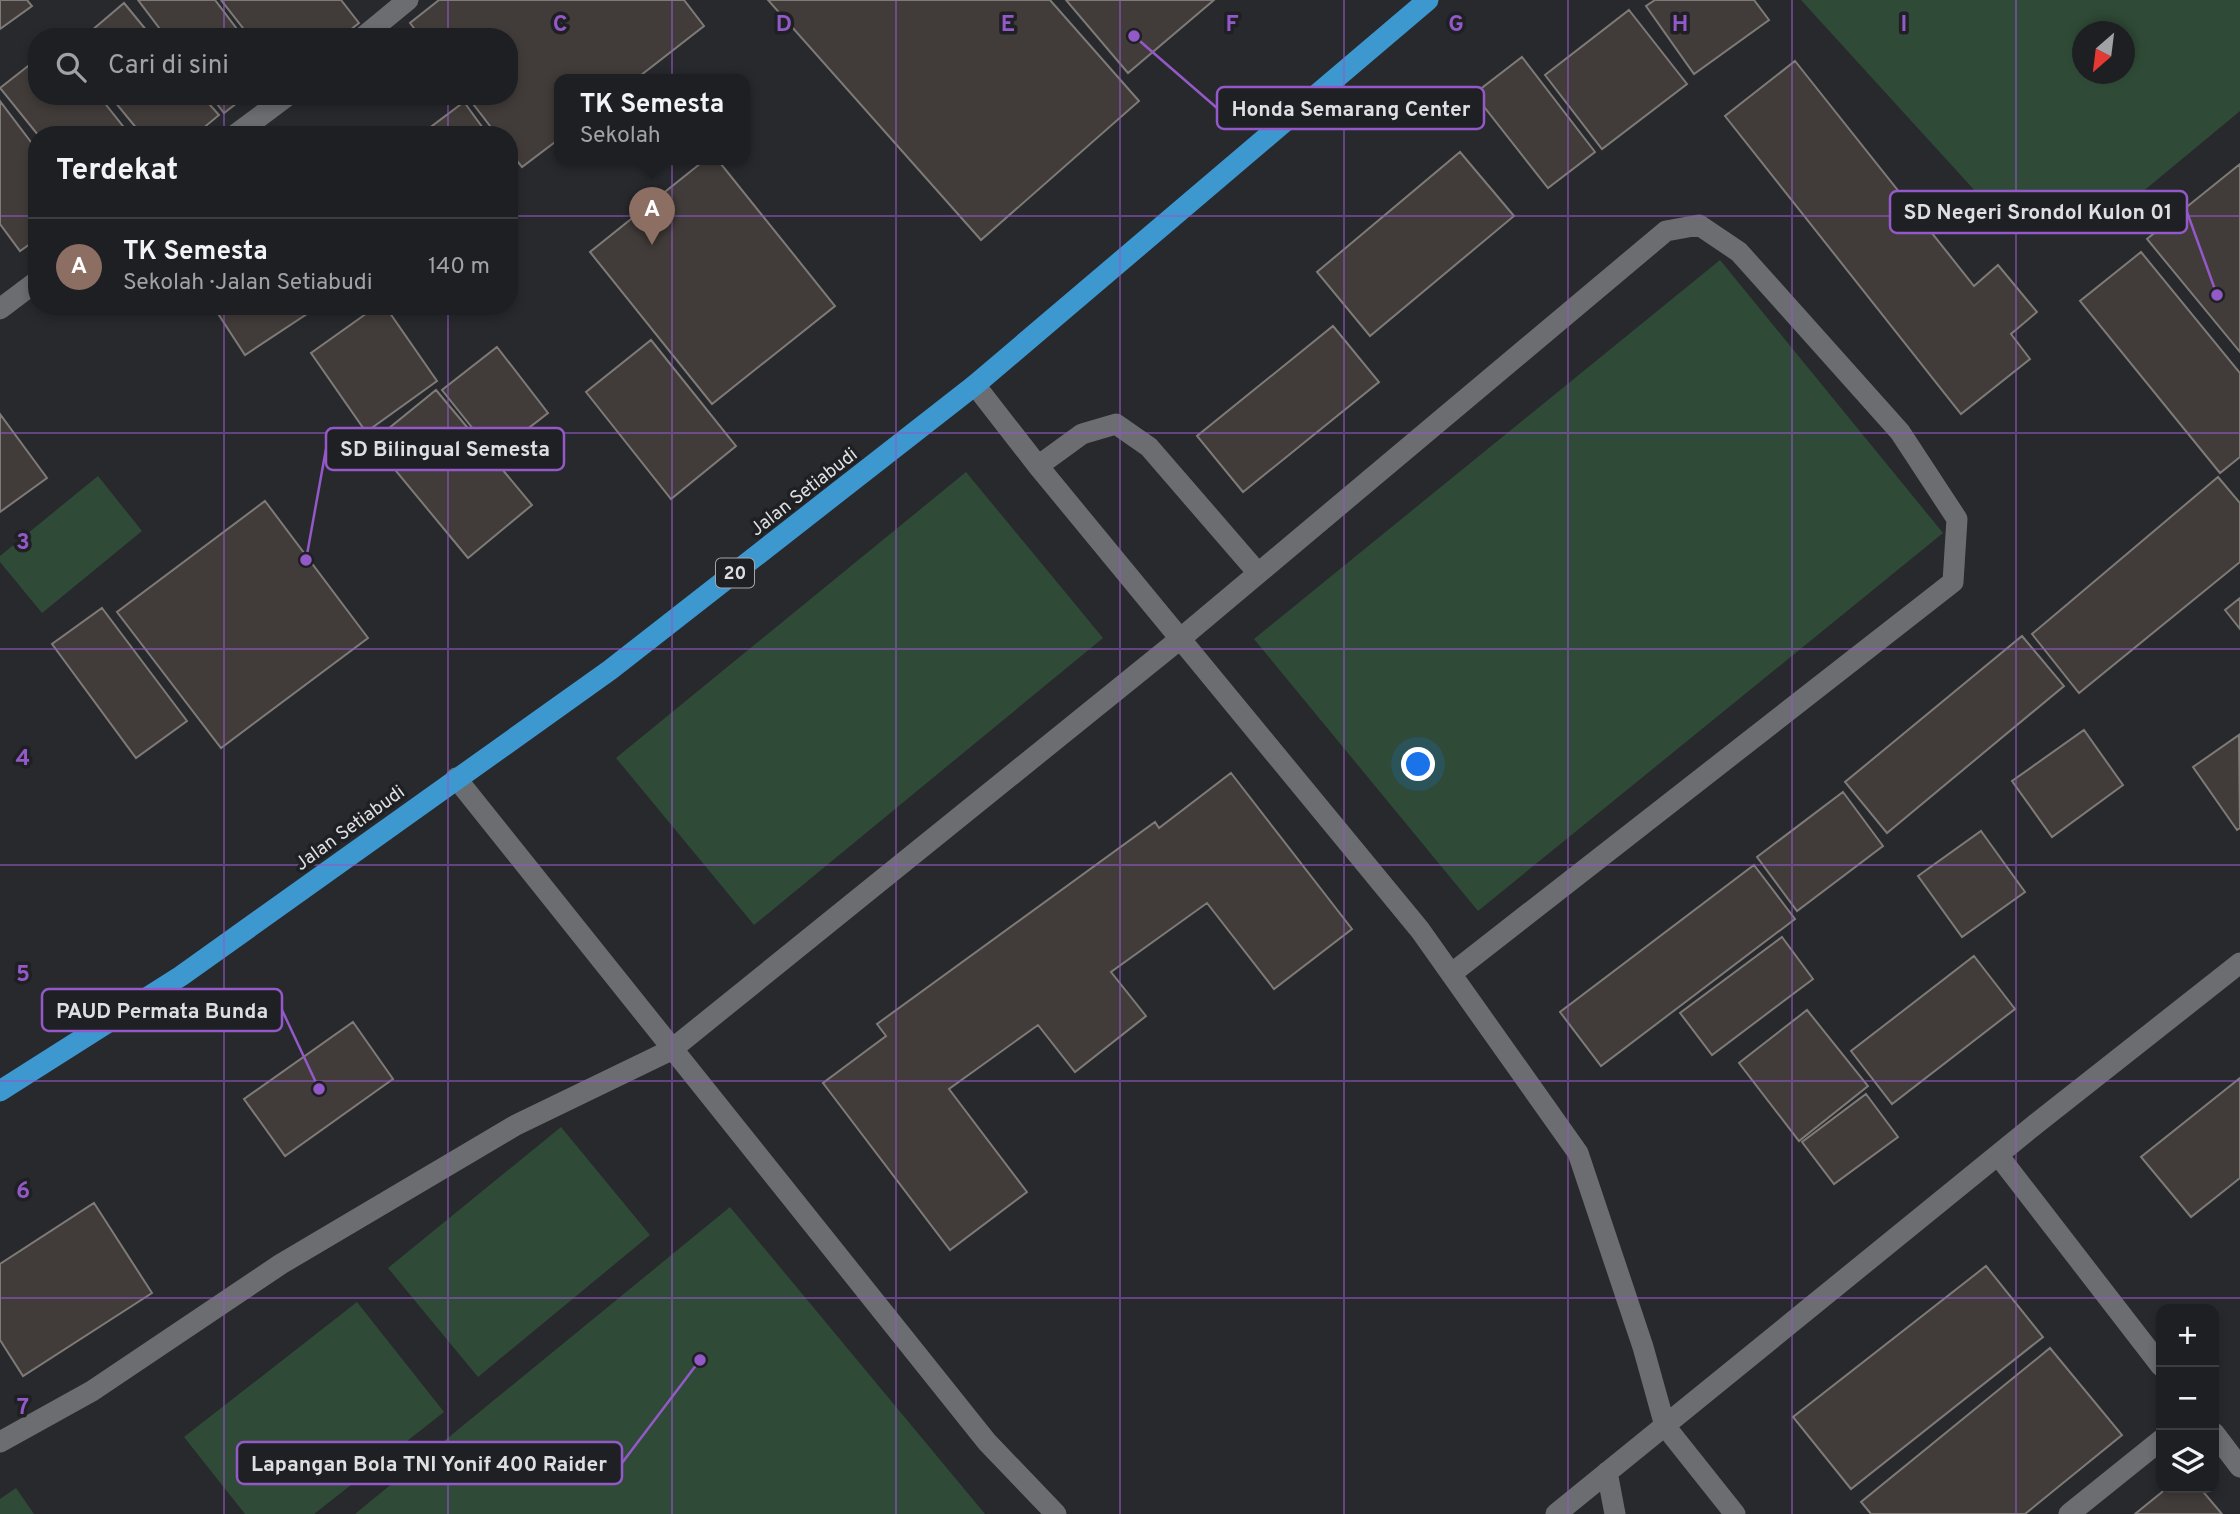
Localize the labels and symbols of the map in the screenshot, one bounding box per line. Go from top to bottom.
text: C [553,11,567,40]
text: D [776,11,792,40]
text: E [1001,11,1015,40]
text: F [1225,11,1239,40]
text: G [1448,11,1464,40]
text: H [1672,11,1688,40]
text: I [1901,11,1907,40]
north arrow [2072,21,2135,84]
callout: Honda Semarang Center [1217,87,1484,129]
text: Honda Semarang Center [1231,97,1471,124]
pin: A [629,187,675,245]
callout: SD Negeri Srondol Kulon 01 [1890,191,2187,233]
text: SD Negeri Srondol Kulon 01 [1904,200,2172,227]
callout: SD Bilingual Semesta [326,428,564,470]
text: SD Bilingual Semesta [340,437,550,464]
street label: Jalan Setiabudi [746,443,863,542]
text: 3 [16,529,30,558]
road number: 20 [716,558,754,588]
text: 4 [16,745,30,774]
your location [1401,747,1435,781]
street label: Jalan Setiabudi [290,781,410,877]
text: 5 [16,961,30,990]
callout: PAUD Permata Bunda [42,989,282,1031]
text: PAUD Permata Bunda [56,999,268,1026]
text: 6 [16,1178,30,1207]
text: 7 [17,1394,29,1423]
callout: Lapangan Bola TNI Yonif 400 Raider [237,1442,622,1484]
text: Lapangan Bola TNI Yonif 400 Raider [251,1452,607,1479]

